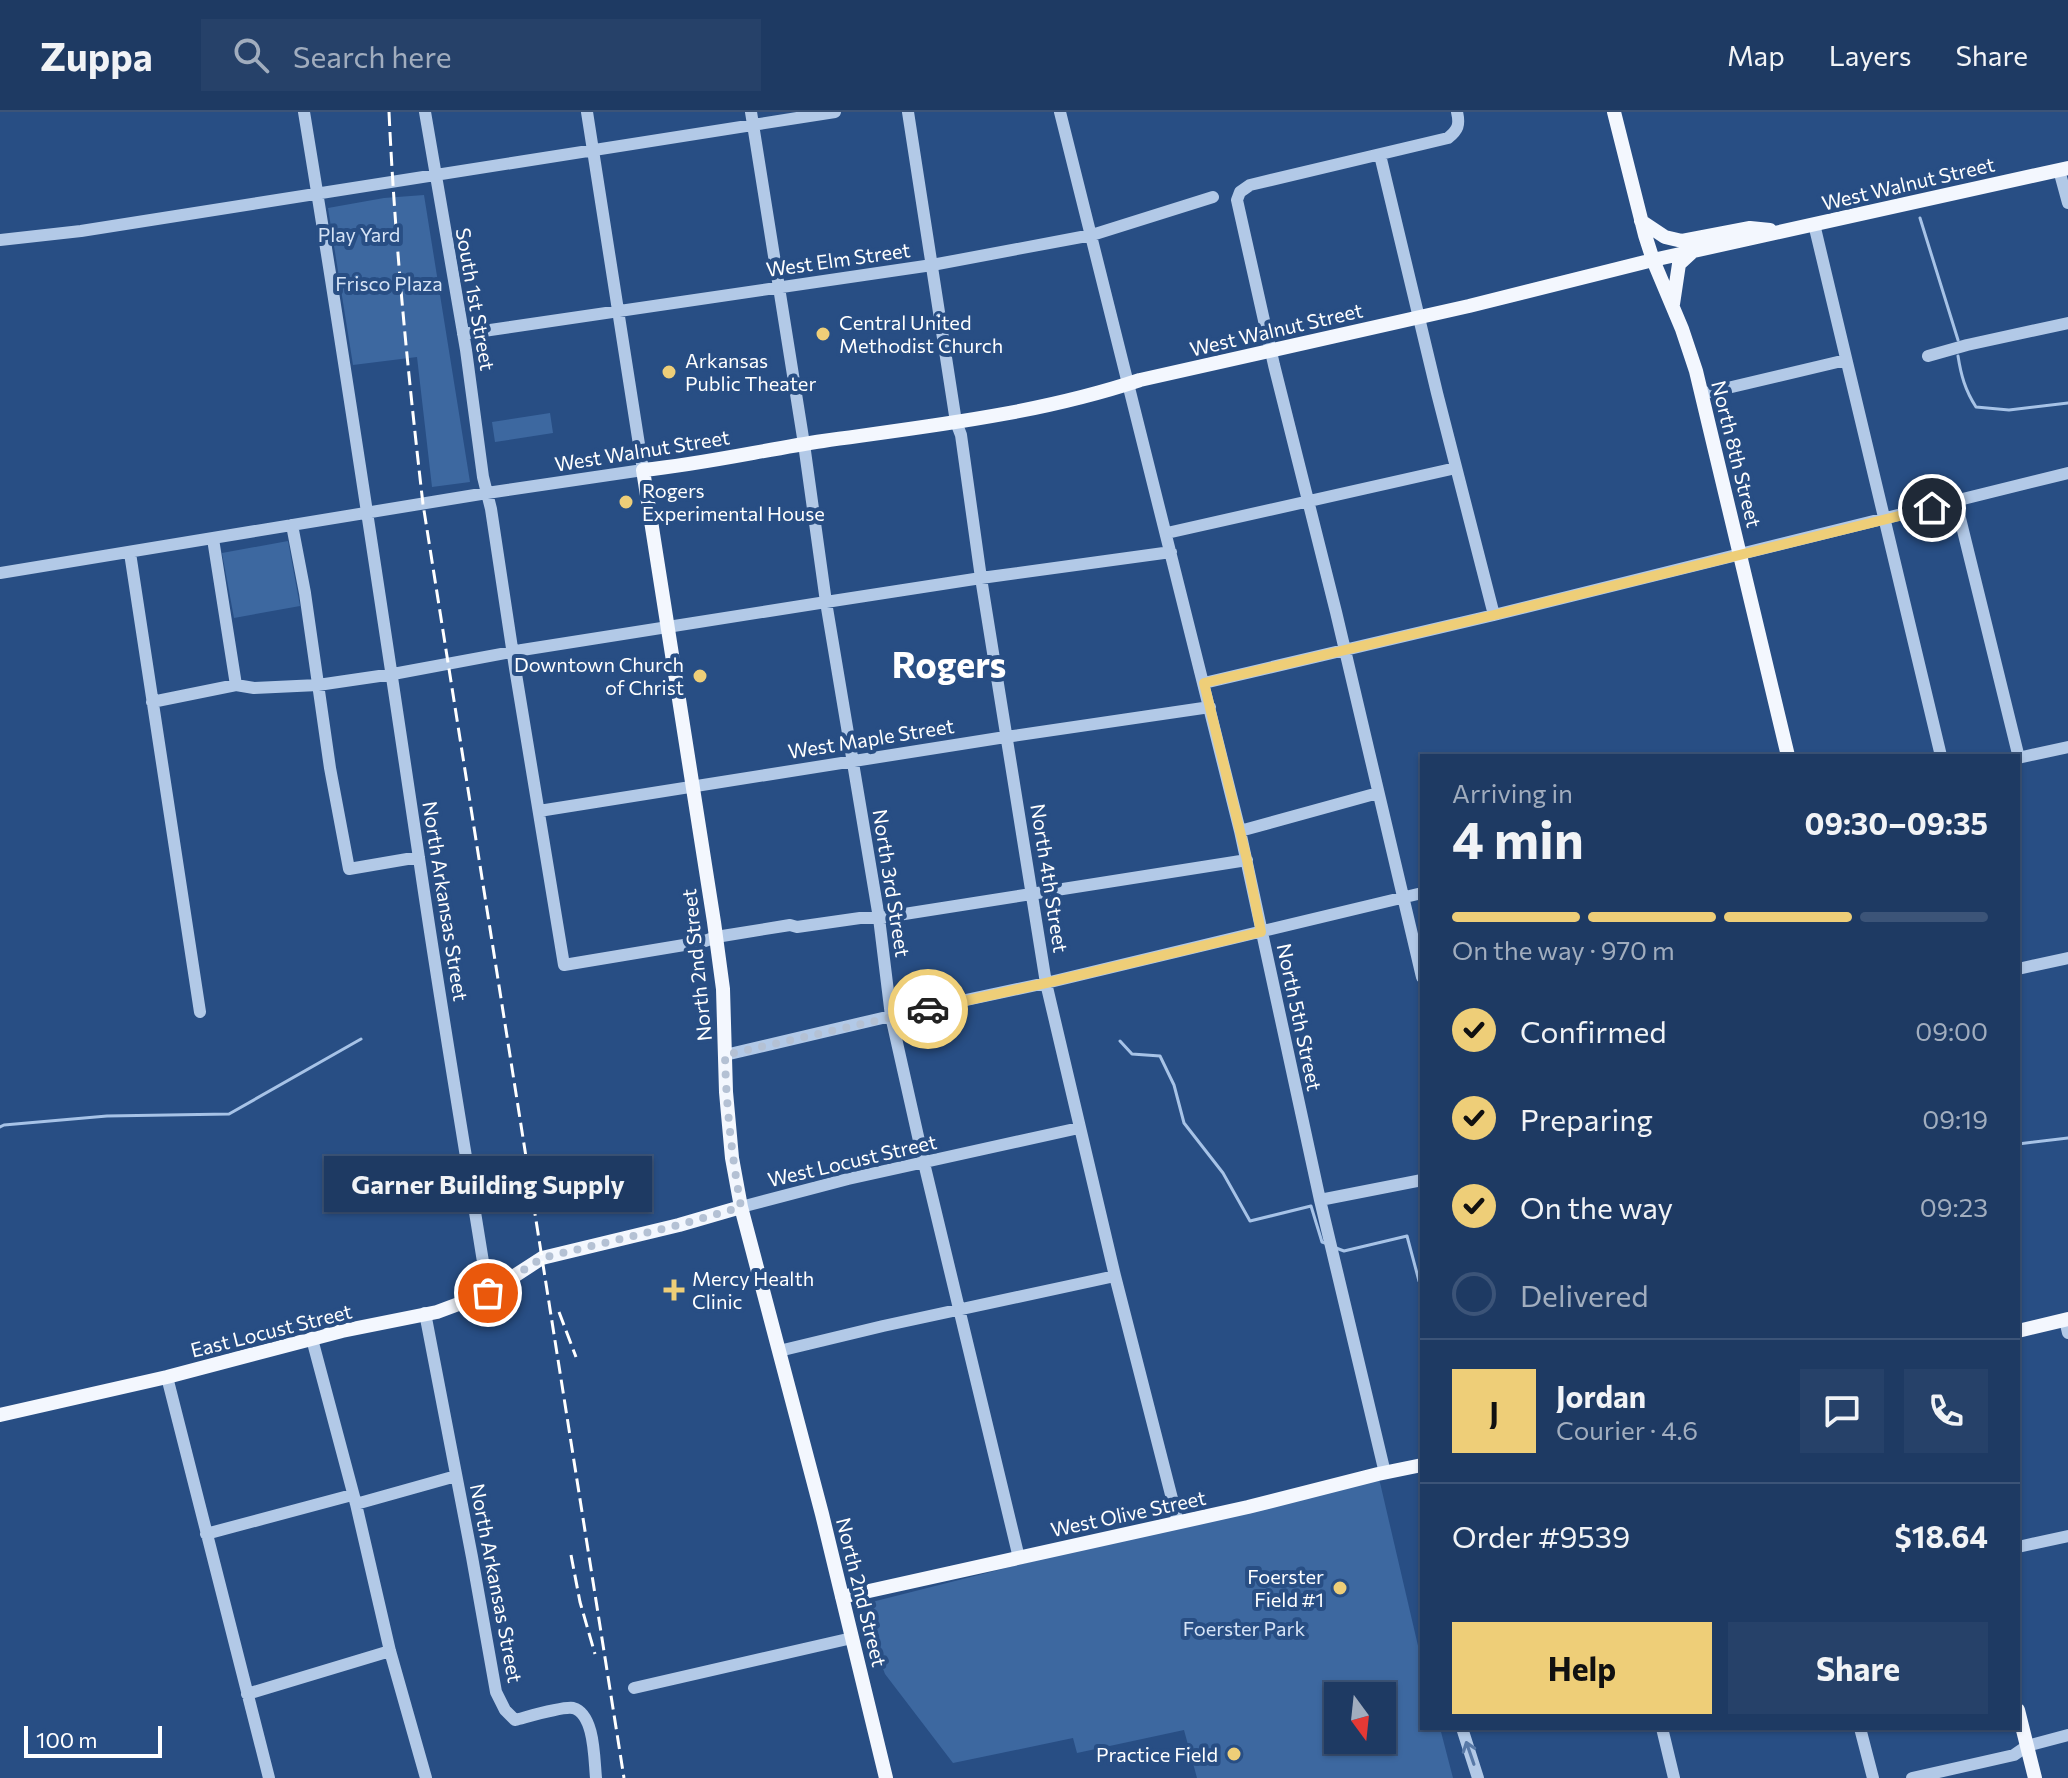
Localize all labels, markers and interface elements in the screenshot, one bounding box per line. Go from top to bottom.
search box [201,19,761,91]
text: Zuppa [40,32,153,79]
icon: search [229,33,273,77]
text: Search here [293,37,451,74]
text: Map [1727,38,1785,72]
text: Layers [1829,38,1911,72]
text: Share [1955,38,2028,72]
street label: West Walnut Street [1819,151,1997,215]
park label: Play Yard [318,222,400,246]
street label: South 1st Street [452,226,500,372]
street label: West Elm Street [764,237,912,281]
park label: Frisco Plaza [335,271,443,295]
street label: West Walnut Street [1187,297,1365,361]
place label: Central United Methodist Church [839,310,1003,357]
marker: Central United Methodist Church [814,325,832,343]
place label: Arkansas Public Theater [685,348,816,395]
marker: Arkansas Public Theater [660,363,678,381]
street label: North 8th Street [1707,378,1767,530]
street label: West Walnut Street [553,424,731,476]
pin [1898,474,1966,542]
place label: Rogers Experimental House [642,478,825,525]
icon: home [1910,486,1954,530]
marker: Rogers Experimental House [617,493,635,511]
district label: Rogers [892,641,1006,685]
place label: Downtown Church of Christ [514,652,684,699]
marker: Downtown Church of Christ [691,667,709,685]
street label: West Maple Street [786,713,956,763]
text: Arriving in [1452,777,1573,808]
street label: North Arkansas Street [418,799,474,1003]
street label: North 4th Street [1026,802,1074,954]
text: 09:30–09:35 [1804,804,1988,841]
text: 4 min [1452,806,1584,870]
street label: North 3rd Street [868,807,916,959]
street label: North 2nd Street [676,888,716,1042]
text: On the way · 970 m [1452,934,1675,965]
street label: North 5th Street [1273,941,1327,1093]
courier [888,969,968,1049]
icon: car [906,987,950,1031]
icon: check [1452,1008,1496,1052]
text: Confirmed [1520,1012,1667,1049]
text: 09:00 [1915,1015,1988,1046]
icon: check [1452,1096,1496,1140]
text: Preparing [1520,1100,1653,1137]
text: 09:19 [1922,1103,1988,1134]
street label: West Locust Street [765,1129,939,1191]
callout: Garner Building Supply [324,1157,652,1213]
text: Garner Building Supply [351,1168,625,1199]
icon: check [1452,1184,1496,1228]
text: On the way [1520,1188,1673,1225]
text: 09:23 [1920,1191,1988,1222]
pin [454,1259,522,1327]
place label: Mercy Health Clinic [692,1266,814,1313]
icon: bag [466,1271,510,1315]
text: Delivered [1520,1276,1649,1313]
marker: Mercy Health Clinic [663,1279,685,1301]
street label: East Locust Street [188,1298,354,1362]
button: chat [1800,1369,1884,1453]
button: phone [1904,1369,1988,1453]
text: Jordan [1556,1377,1646,1414]
text: J [1489,1393,1499,1430]
text: Courier · 4.6 [1556,1414,1698,1445]
street label: North Arkansas Street [466,1482,528,1684]
street label: West Olive Street [1048,1485,1208,1541]
street label: North 2nd Street [832,1515,892,1669]
text: Order #9539 [1452,1517,1630,1554]
text: $18.64 [1895,1517,1988,1554]
place label: Foerster Field #1 [1247,1564,1324,1611]
marker: Foerster Field #1 [1331,1579,1349,1597]
park label: Foerster Park [1183,1616,1305,1640]
button: Help [1452,1622,1712,1714]
button: Share [1728,1622,1988,1714]
north arrow [1324,1682,1396,1754]
map controls [1324,1682,1396,1754]
scale bar [24,1722,162,1758]
text: 100 m [36,1726,98,1753]
one-way arrow [1461,1741,1476,1766]
place label: Practice Field [1096,1742,1218,1766]
marker: Practice Field [1225,1745,1243,1763]

